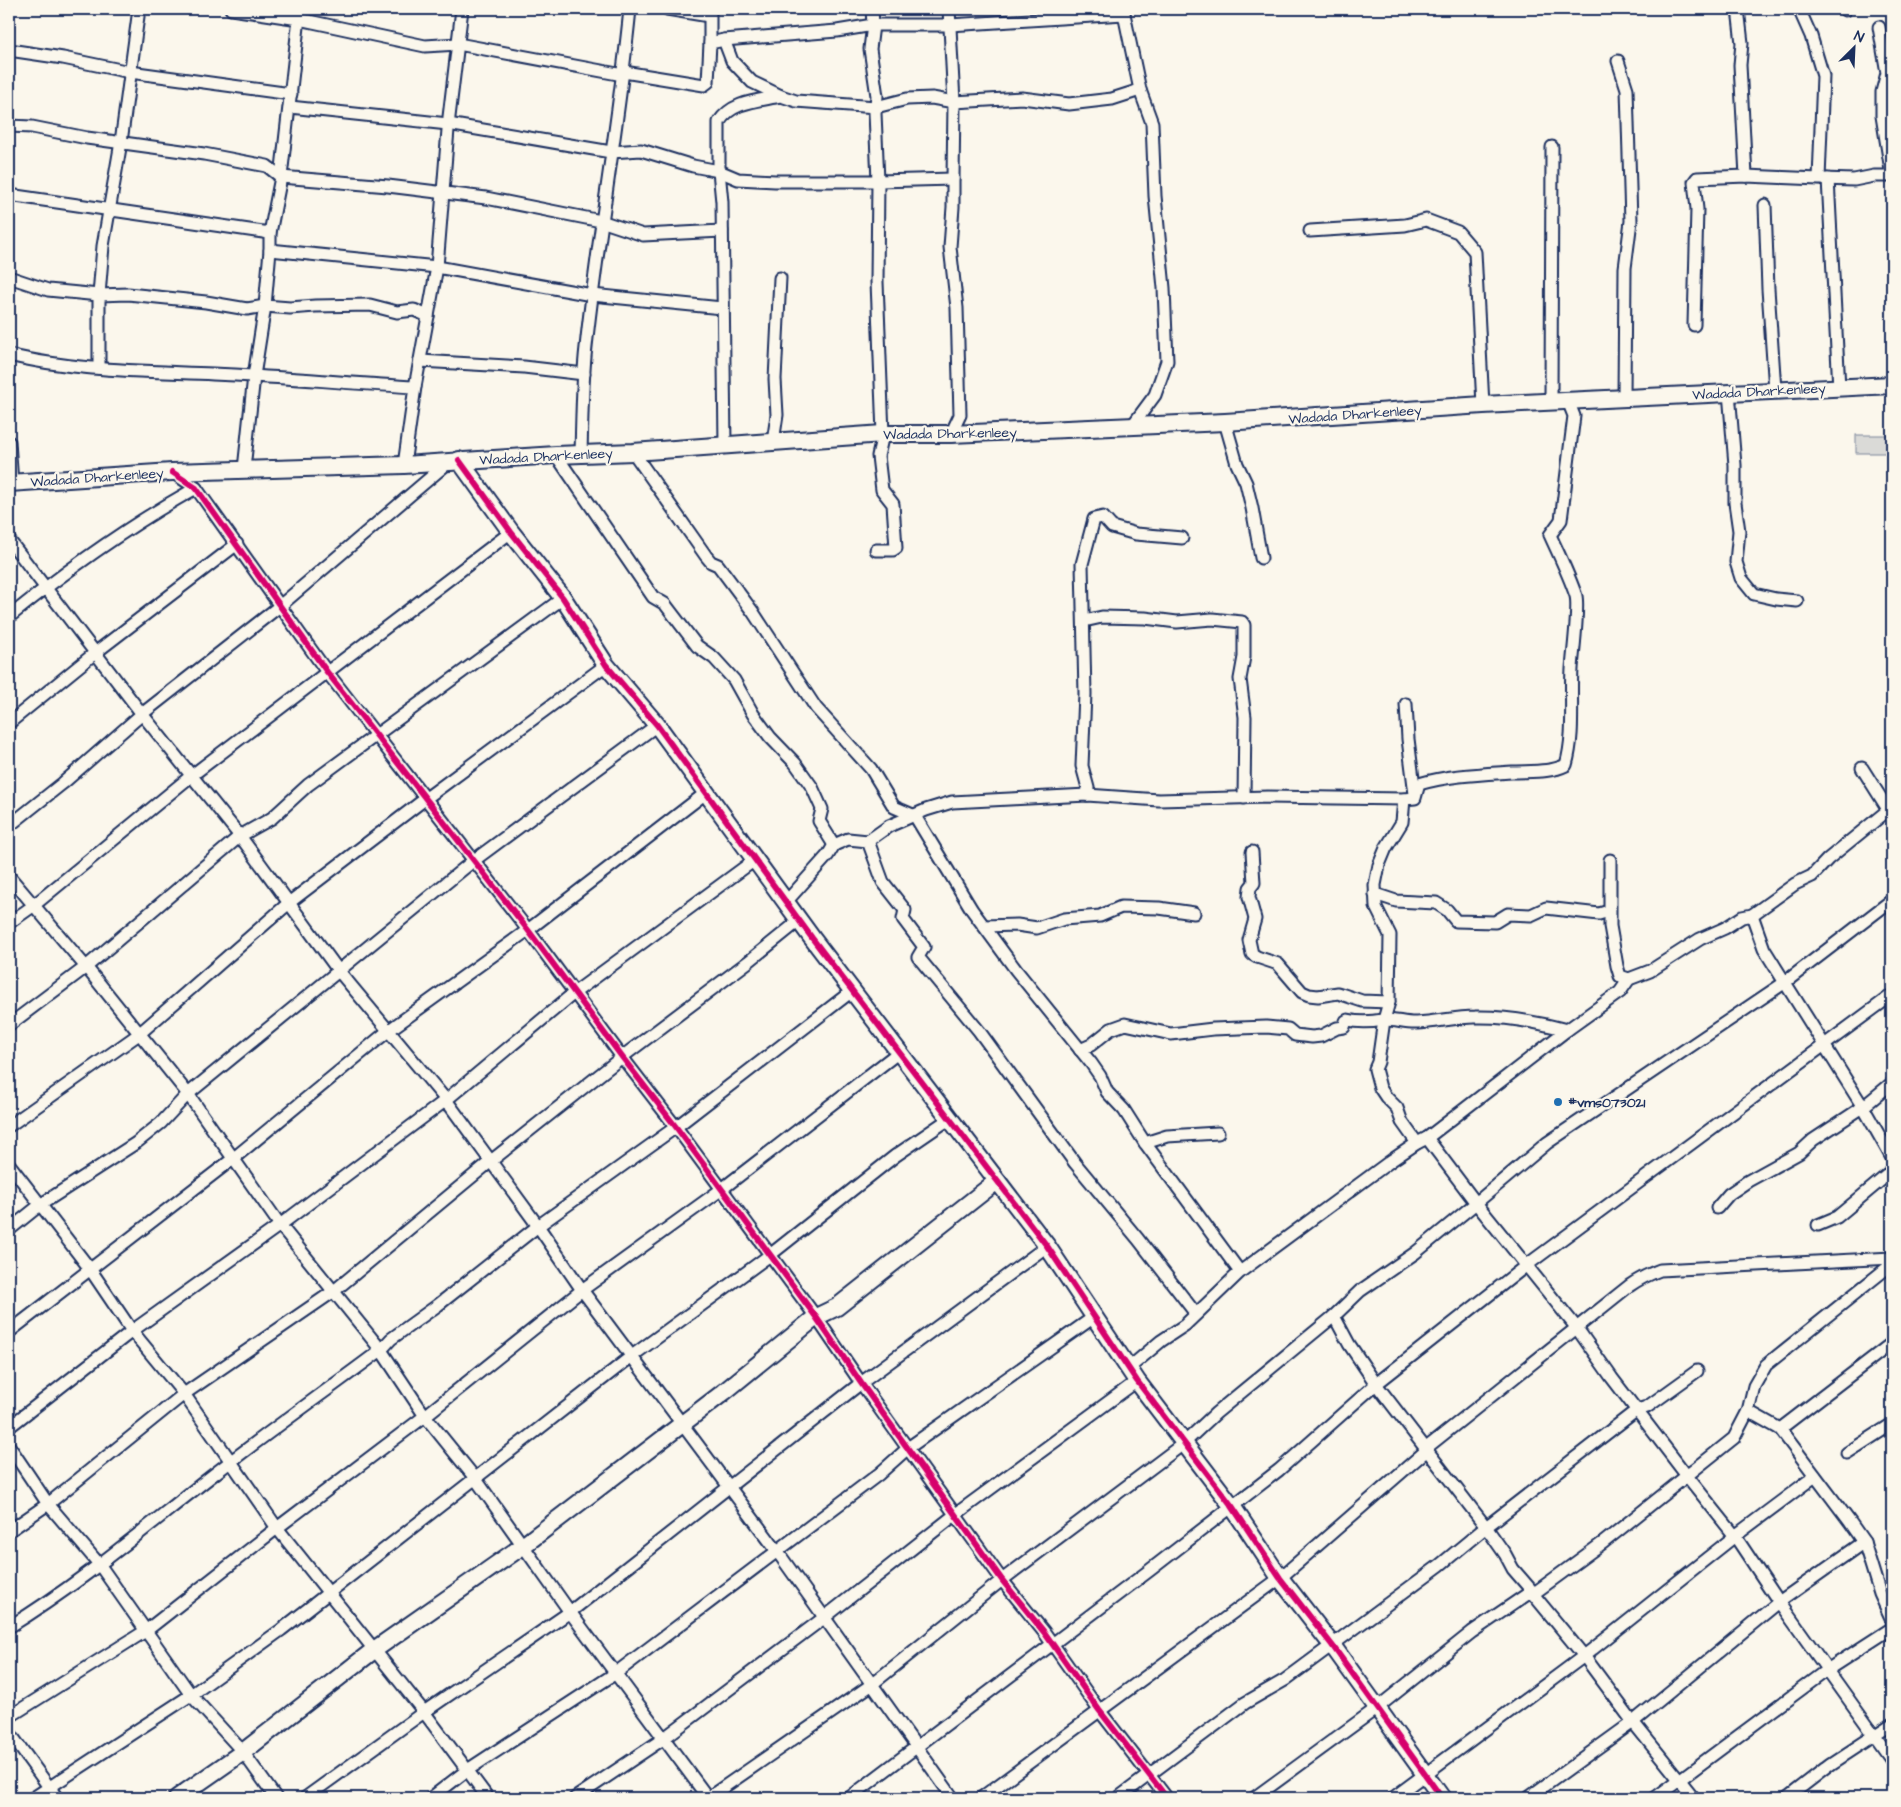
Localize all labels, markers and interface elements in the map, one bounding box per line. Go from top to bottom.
north arrow [1828,22,1878,72]
text: N [1851,26,1867,48]
street label: Wadada Dharkenleey [1692,379,1827,405]
street label: Wadada Dharkenleey [1288,400,1423,430]
street label: Wadada Dharkenleey [883,423,1017,445]
street label: Wadada Dharkenleey [479,444,614,470]
street label: Wadada Dharkenleey [30,463,165,493]
place label: #vms073021 [1568,1093,1646,1113]
marker: #vms073021 [1552,1096,1564,1108]

